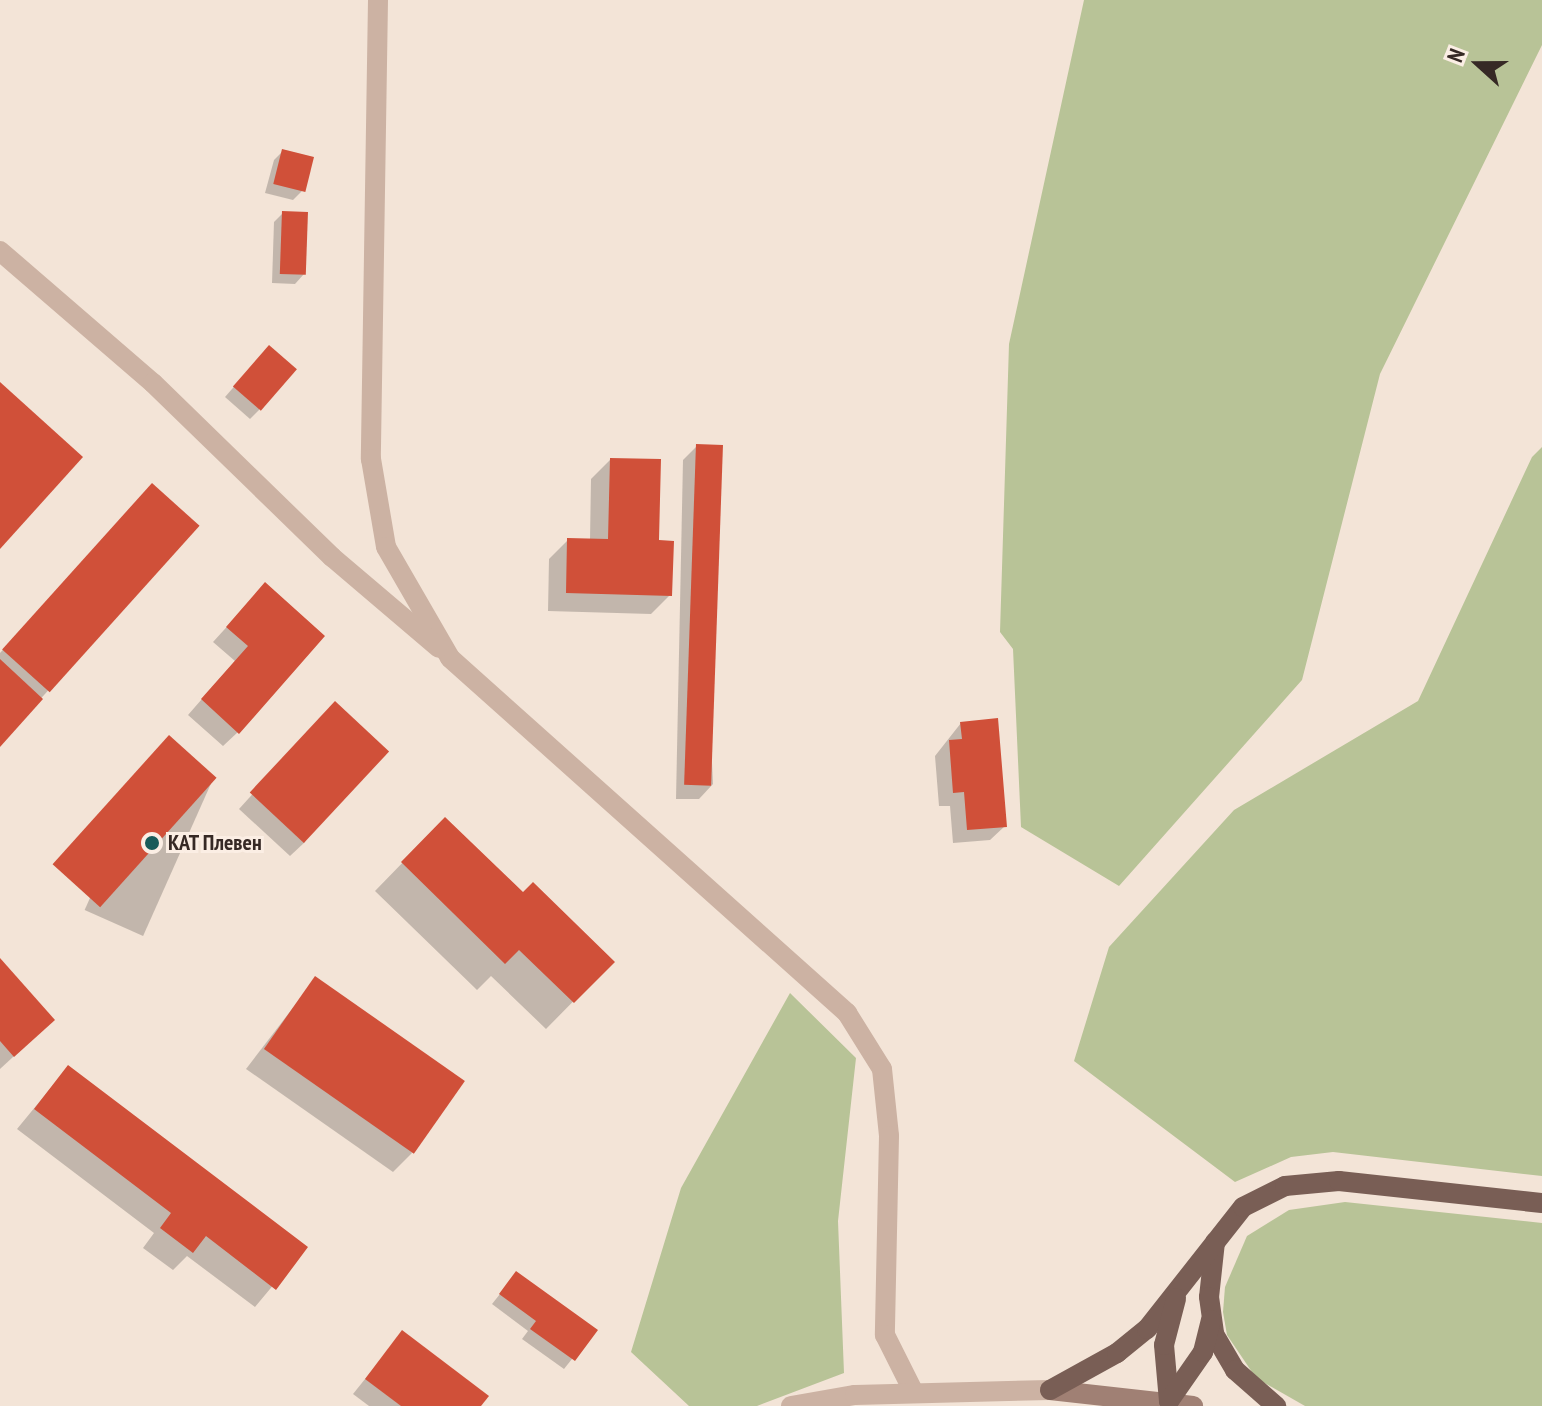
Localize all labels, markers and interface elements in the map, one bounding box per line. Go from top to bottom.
north arrow [1438,24,1518,104]
text: N [1440,45,1471,66]
place label: КАТ Плевен [168,830,262,856]
marker: КАТ Плевен [143,834,161,852]

